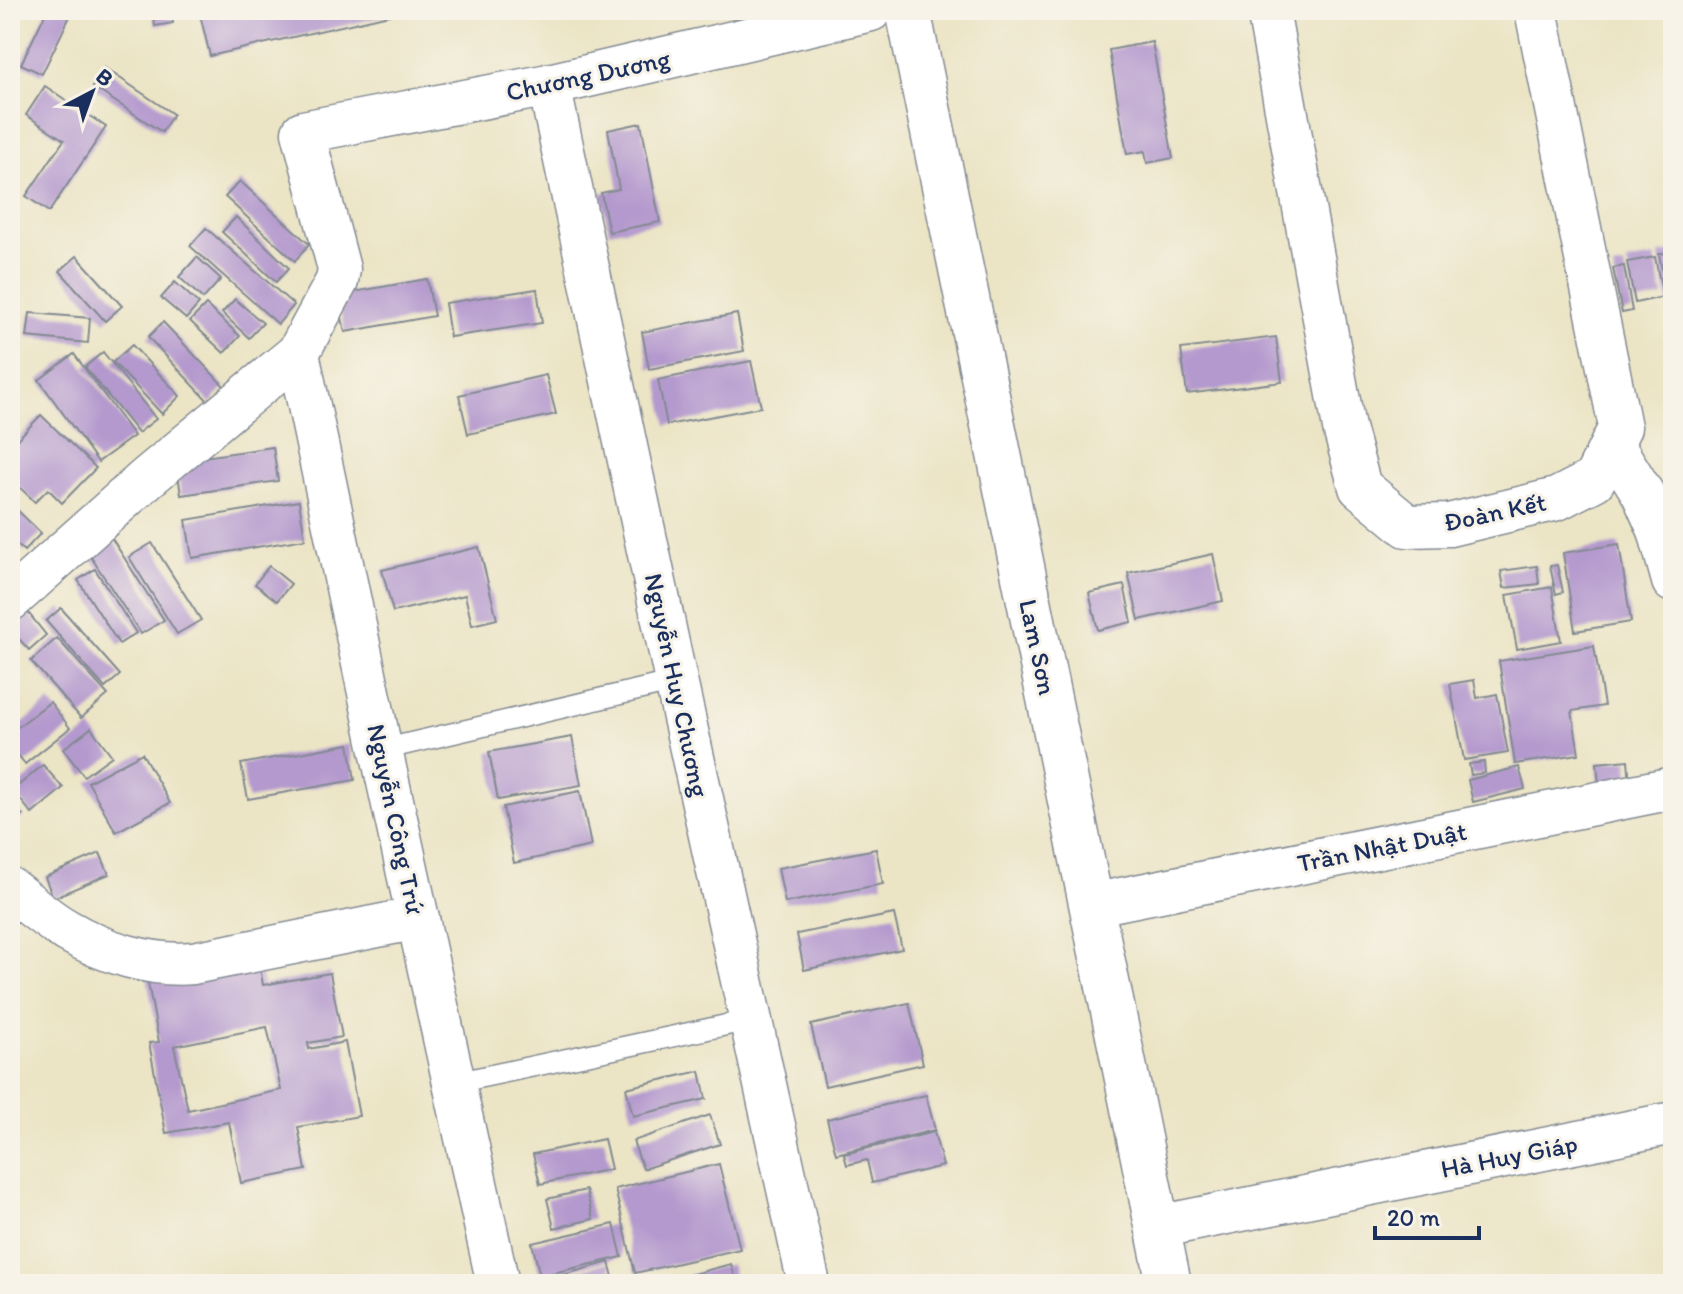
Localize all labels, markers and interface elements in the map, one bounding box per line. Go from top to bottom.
street label: Chương Dương [503,42,674,108]
north arrow [52,52,132,132]
text: B [91,62,119,92]
street label: Đoàn Kết [1441,486,1549,538]
street label: Nguyễn Huy Chương [638,570,717,801]
street label: Lam Sơn [1012,596,1064,698]
street label: Nguyễn Công Trứ [360,721,432,918]
street label: Trần Nhật Duật [1295,815,1470,879]
street label: Hà Huy Giáp [1438,1127,1580,1185]
scale bar [1375,1190,1479,1240]
text: 20 m [1387,1203,1440,1232]

